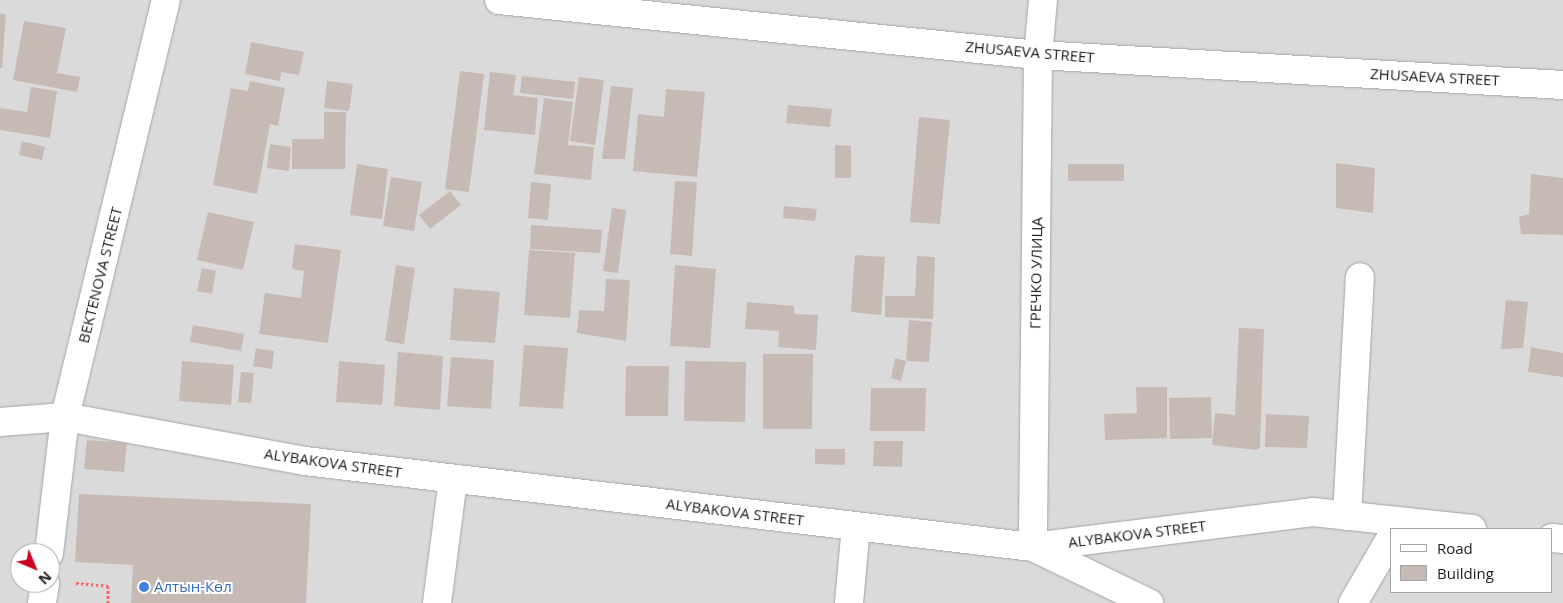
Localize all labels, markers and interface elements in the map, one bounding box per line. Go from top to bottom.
street label: ZHUSAEVA STREET [965,37,1095,67]
street label: ZHUSAEVA STREET [1370,65,1500,89]
street label: BEKTENOVA STREET [74,205,126,345]
street label: ГРЕЧКО УЛИЦА [1026,217,1046,329]
street label: ALYBAKOVA STREET [263,444,403,482]
street label: ALYBAKOVA STREET [665,495,805,529]
street label: ALYBAKOVA STREET [1067,517,1207,551]
legend [1390,528,1553,593]
text: Road [1437,538,1473,558]
north arrow [10,543,60,593]
text: Building [1437,563,1494,583]
text: N [35,568,56,589]
place label: Алтын-Көл [154,578,232,596]
marker: Алтын-Көл [138,581,150,593]

